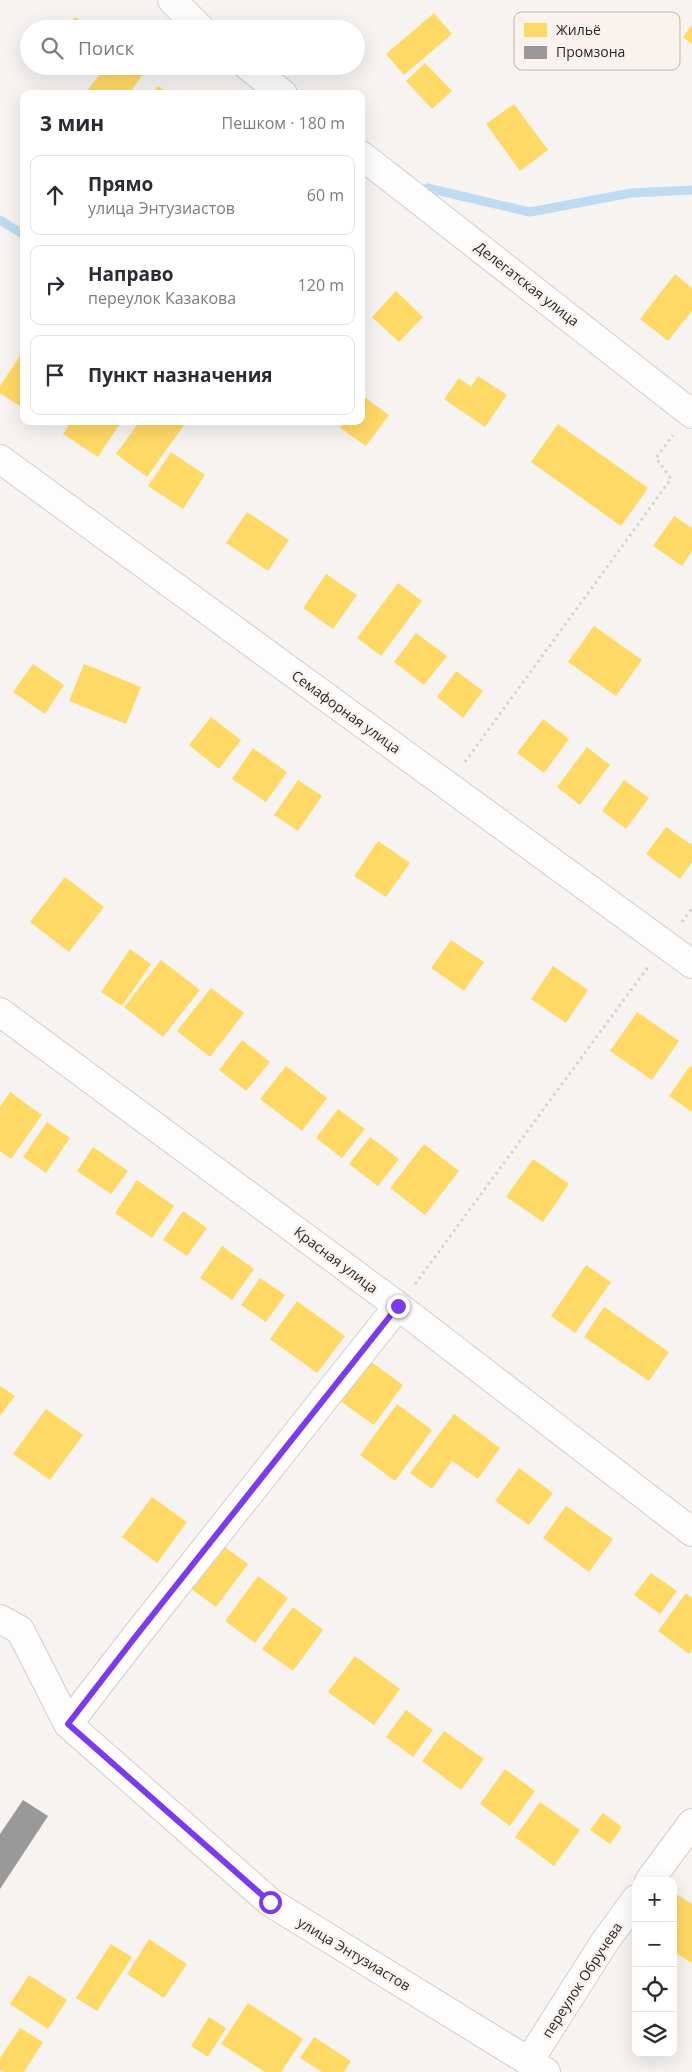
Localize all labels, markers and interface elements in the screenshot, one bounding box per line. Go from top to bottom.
legend [514,12,680,70]
search box [20,20,365,75]
text: Жильё [556,20,601,39]
icon: search [38,34,66,62]
text: Поиск [78,35,134,61]
text: Промзона [556,42,625,61]
text: 3 мин [40,109,104,137]
text: Пешком · 180 m [222,112,345,134]
text: Прямо [88,171,153,197]
icon: ahead [41,181,69,209]
text: 60 m [307,184,344,206]
text: улица Энтузиастов [88,197,235,219]
street label: Делегатская улица [471,237,583,330]
text: Направо [88,261,174,287]
icon: right [41,271,69,299]
text: 120 m [298,274,344,296]
text: переулок Казакова [88,287,236,309]
icon: arrive [41,361,69,389]
text: Пункт назначения [88,362,273,388]
street label: Семафорная улица [288,666,405,758]
street label: Красная улица [291,1222,382,1297]
route end [387,1295,410,1318]
map controls [632,1877,677,2057]
button: + [632,1877,677,1922]
route start [259,1891,282,1914]
street label: улица Энтузиастов [294,1912,414,1995]
street label: переулок Обручева [537,1918,626,2041]
button: − [632,1922,677,1967]
button: locate [632,1967,677,2012]
button: layers [632,2012,677,2057]

